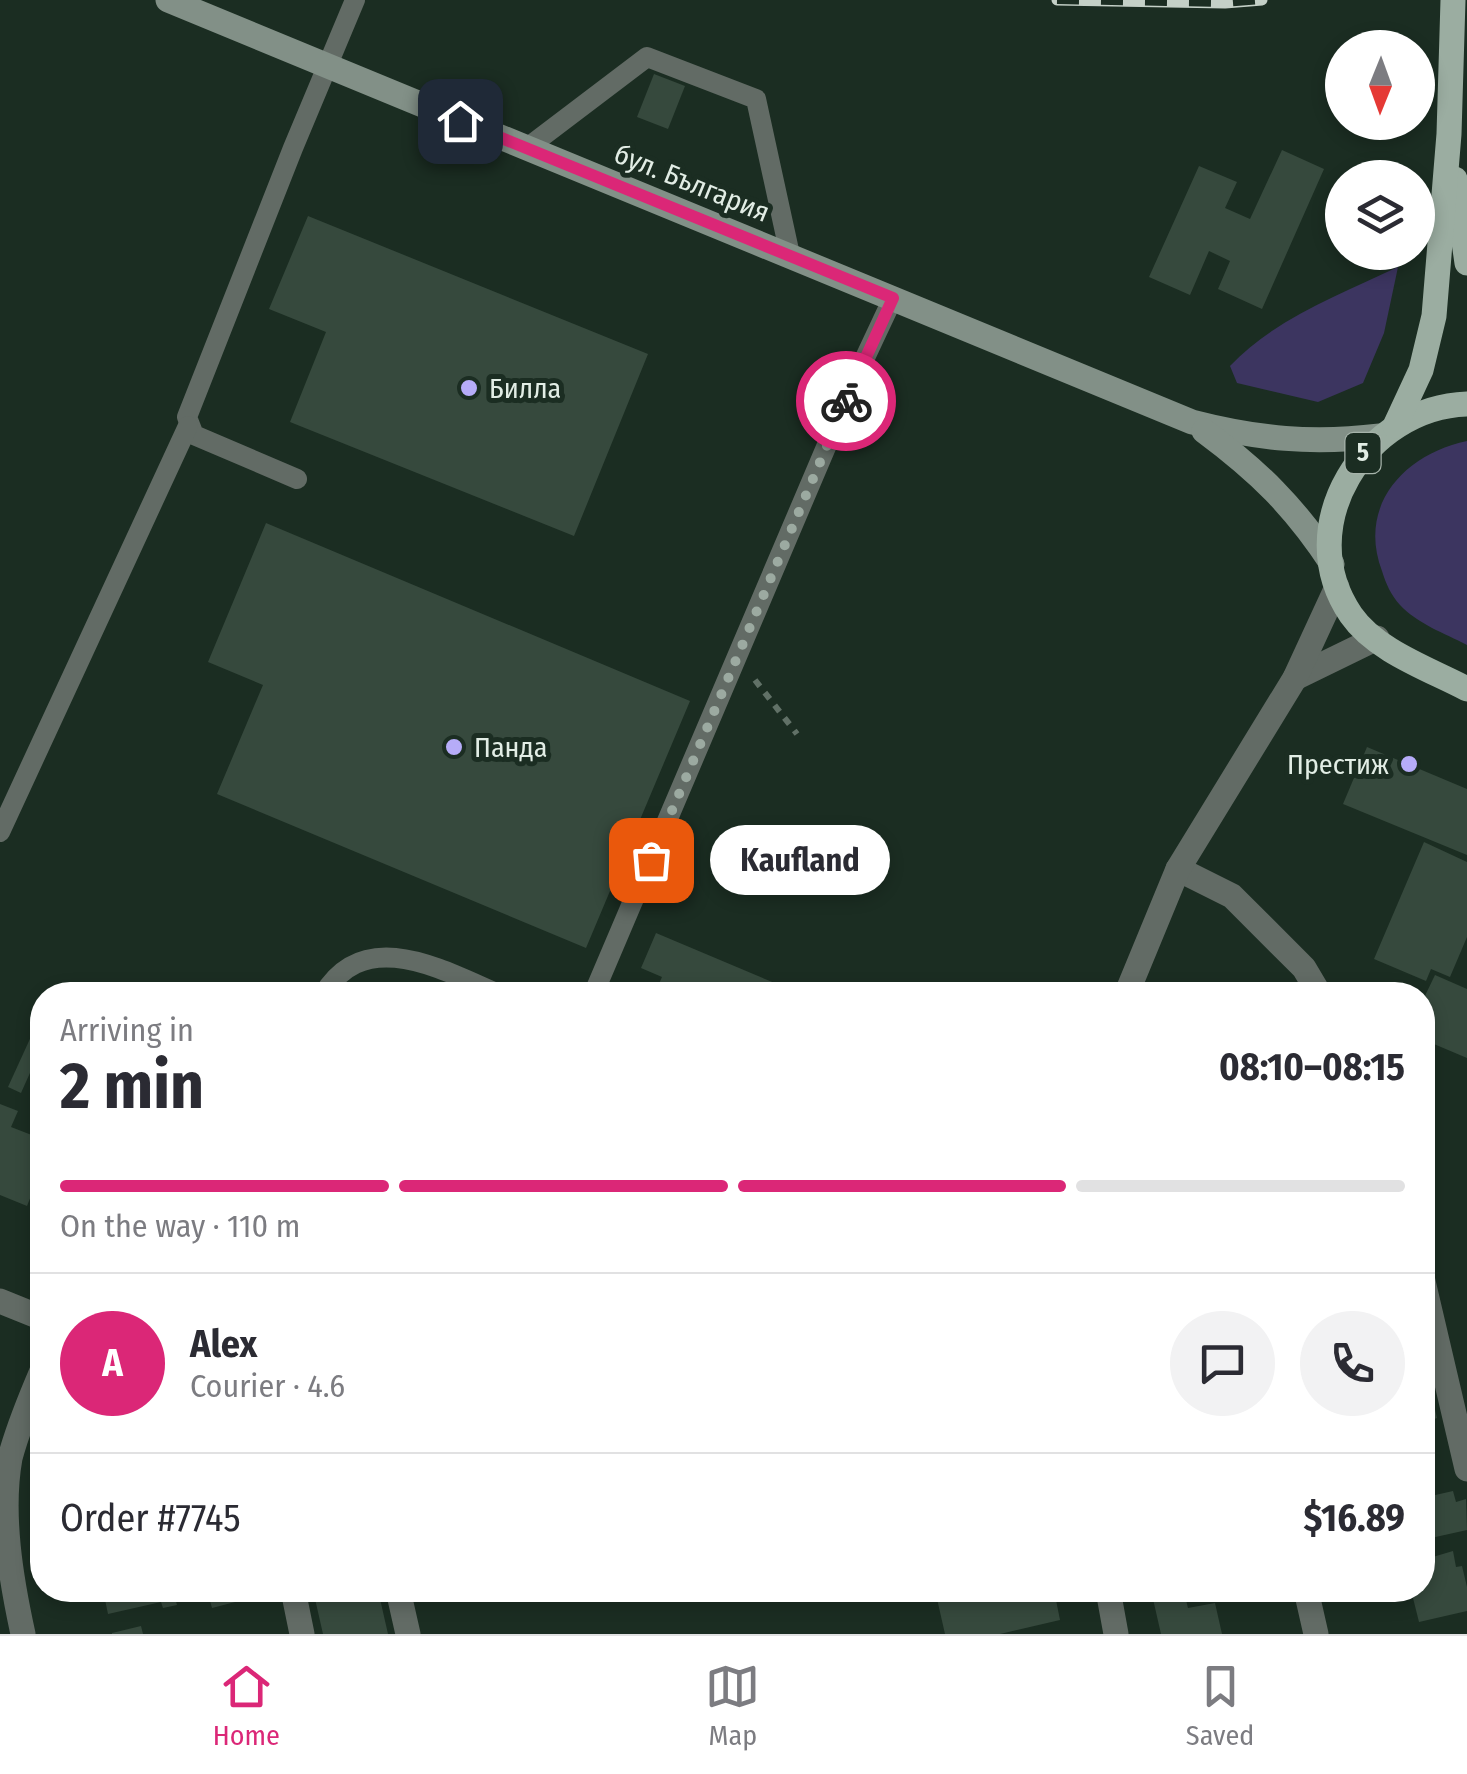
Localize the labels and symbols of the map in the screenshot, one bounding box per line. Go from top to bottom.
north arrow [1325,30,1435,140]
pin [418,79,503,164]
street label: бул. България [610,137,774,229]
courier [796,351,896,451]
place label: Билла [489,372,561,405]
marker: Билла [458,377,480,399]
road number: 5 [1346,433,1380,473]
place label: Панда [474,731,547,764]
marker: Панда [443,736,465,758]
place label: Престиж [1287,748,1389,781]
marker: Престиж [1398,753,1420,775]
pin [609,818,694,903]
callout: Kaufland [711,825,891,895]

